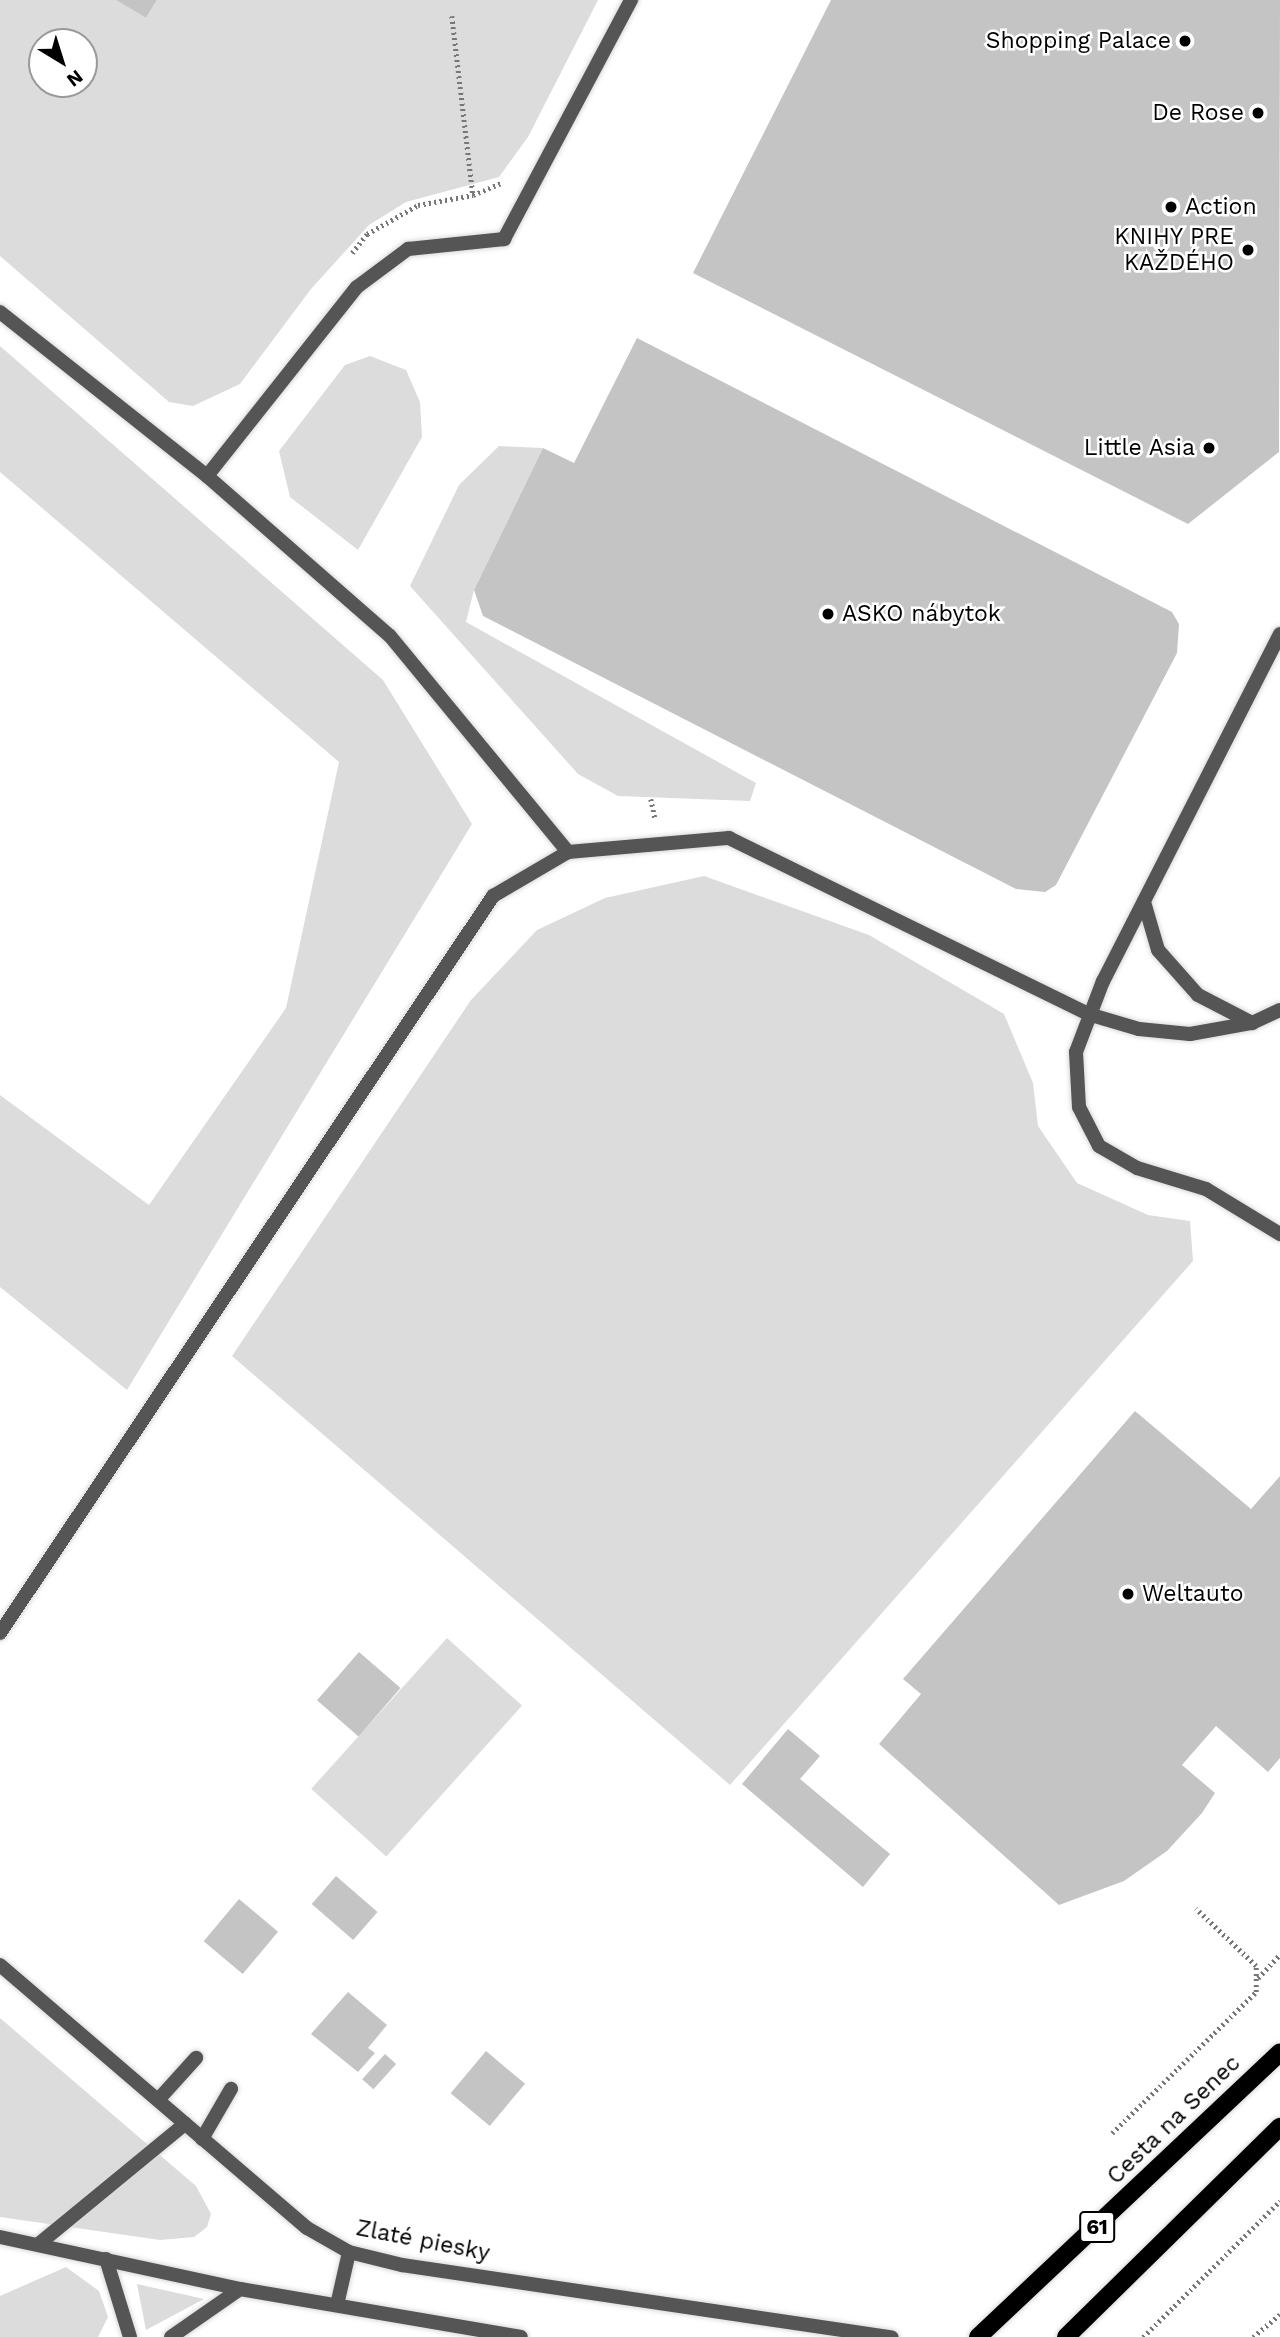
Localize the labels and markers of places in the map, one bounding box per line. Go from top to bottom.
place label: Shopping Palace [986,27,1171,55]
marker: Shopping Palace [1177,33,1193,49]
place label: De Rose [1152,99,1244,127]
marker: De Rose [1250,105,1266,121]
place label: Action [1185,193,1257,221]
marker: Action [1163,199,1179,215]
place label: KNIHY PRE KAŽDÉHO [1113,223,1234,277]
marker: KNIHY PRE KAŽDÉHO [1240,242,1256,258]
place label: Little Asia [1083,434,1195,462]
marker: Little Asia [1201,440,1217,456]
place label: ASKO nábytok [842,600,1001,628]
marker: ASKO nábytok [820,606,836,622]
place label: Weltauto [1142,1580,1243,1608]
marker: Weltauto [1120,1586,1136,1602]

